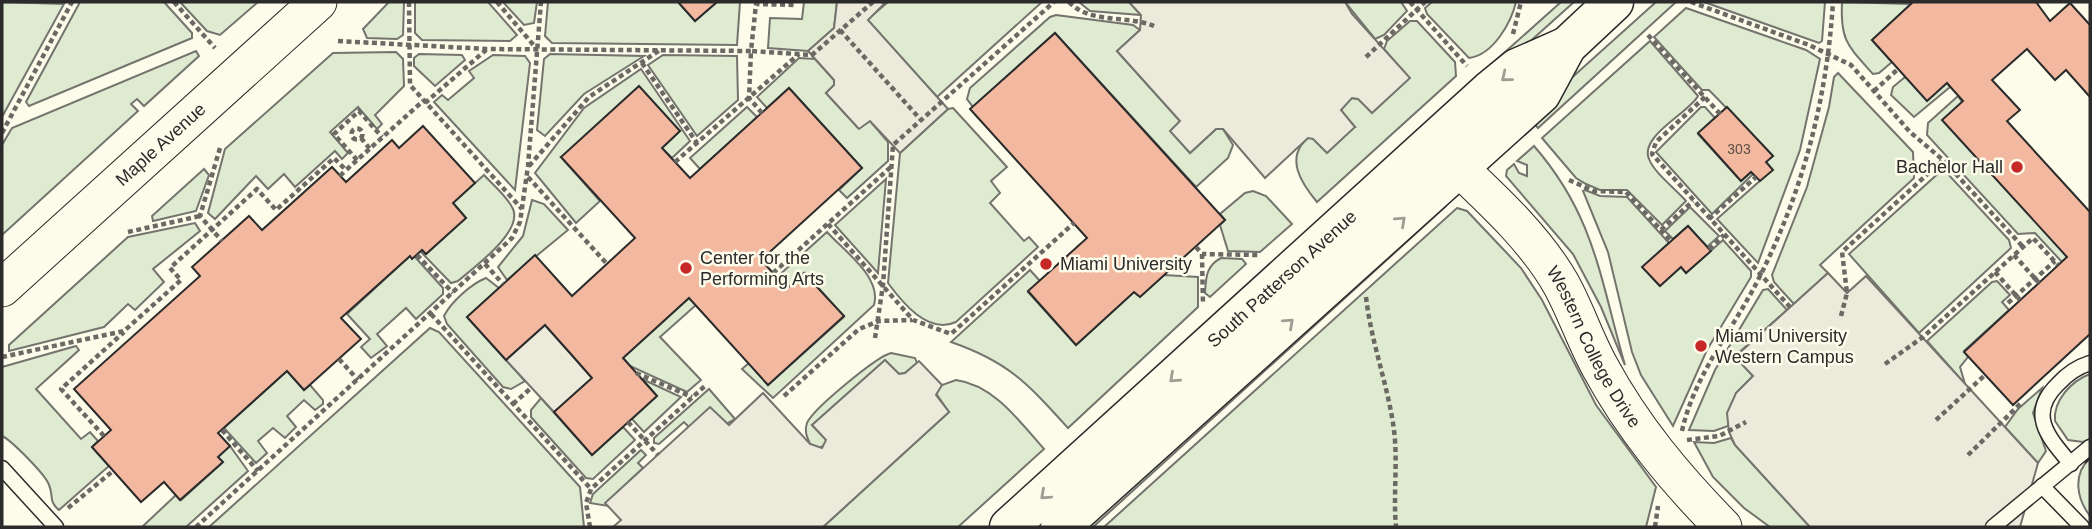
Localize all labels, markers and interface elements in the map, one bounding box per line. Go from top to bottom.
one-way arrow [1502,69,1515,81]
street label: Maple Avenue [112,99,210,190]
house number: 303 [1727,141,1751,157]
place label: Bachelor Hall [1896,157,2003,177]
marker: Bachelor Hall [2009,159,2025,175]
street label: South Patterson Avenue [1204,206,1361,351]
one-way arrow [1393,216,1406,229]
place label: Center for the Performing Arts [700,248,824,289]
place label: Miami University [1060,254,1192,274]
marker: Miami University [1038,256,1054,272]
marker: Center for the Performing Arts [678,260,694,276]
street label: Western College Drive [1543,263,1645,431]
one-way arrow [1280,319,1293,331]
place label: Miami University Western Campus [1715,326,1854,367]
marker: Miami University Western Campus [1693,338,1709,354]
one-way arrow [1169,370,1182,382]
one-way arrow [1040,487,1053,499]

